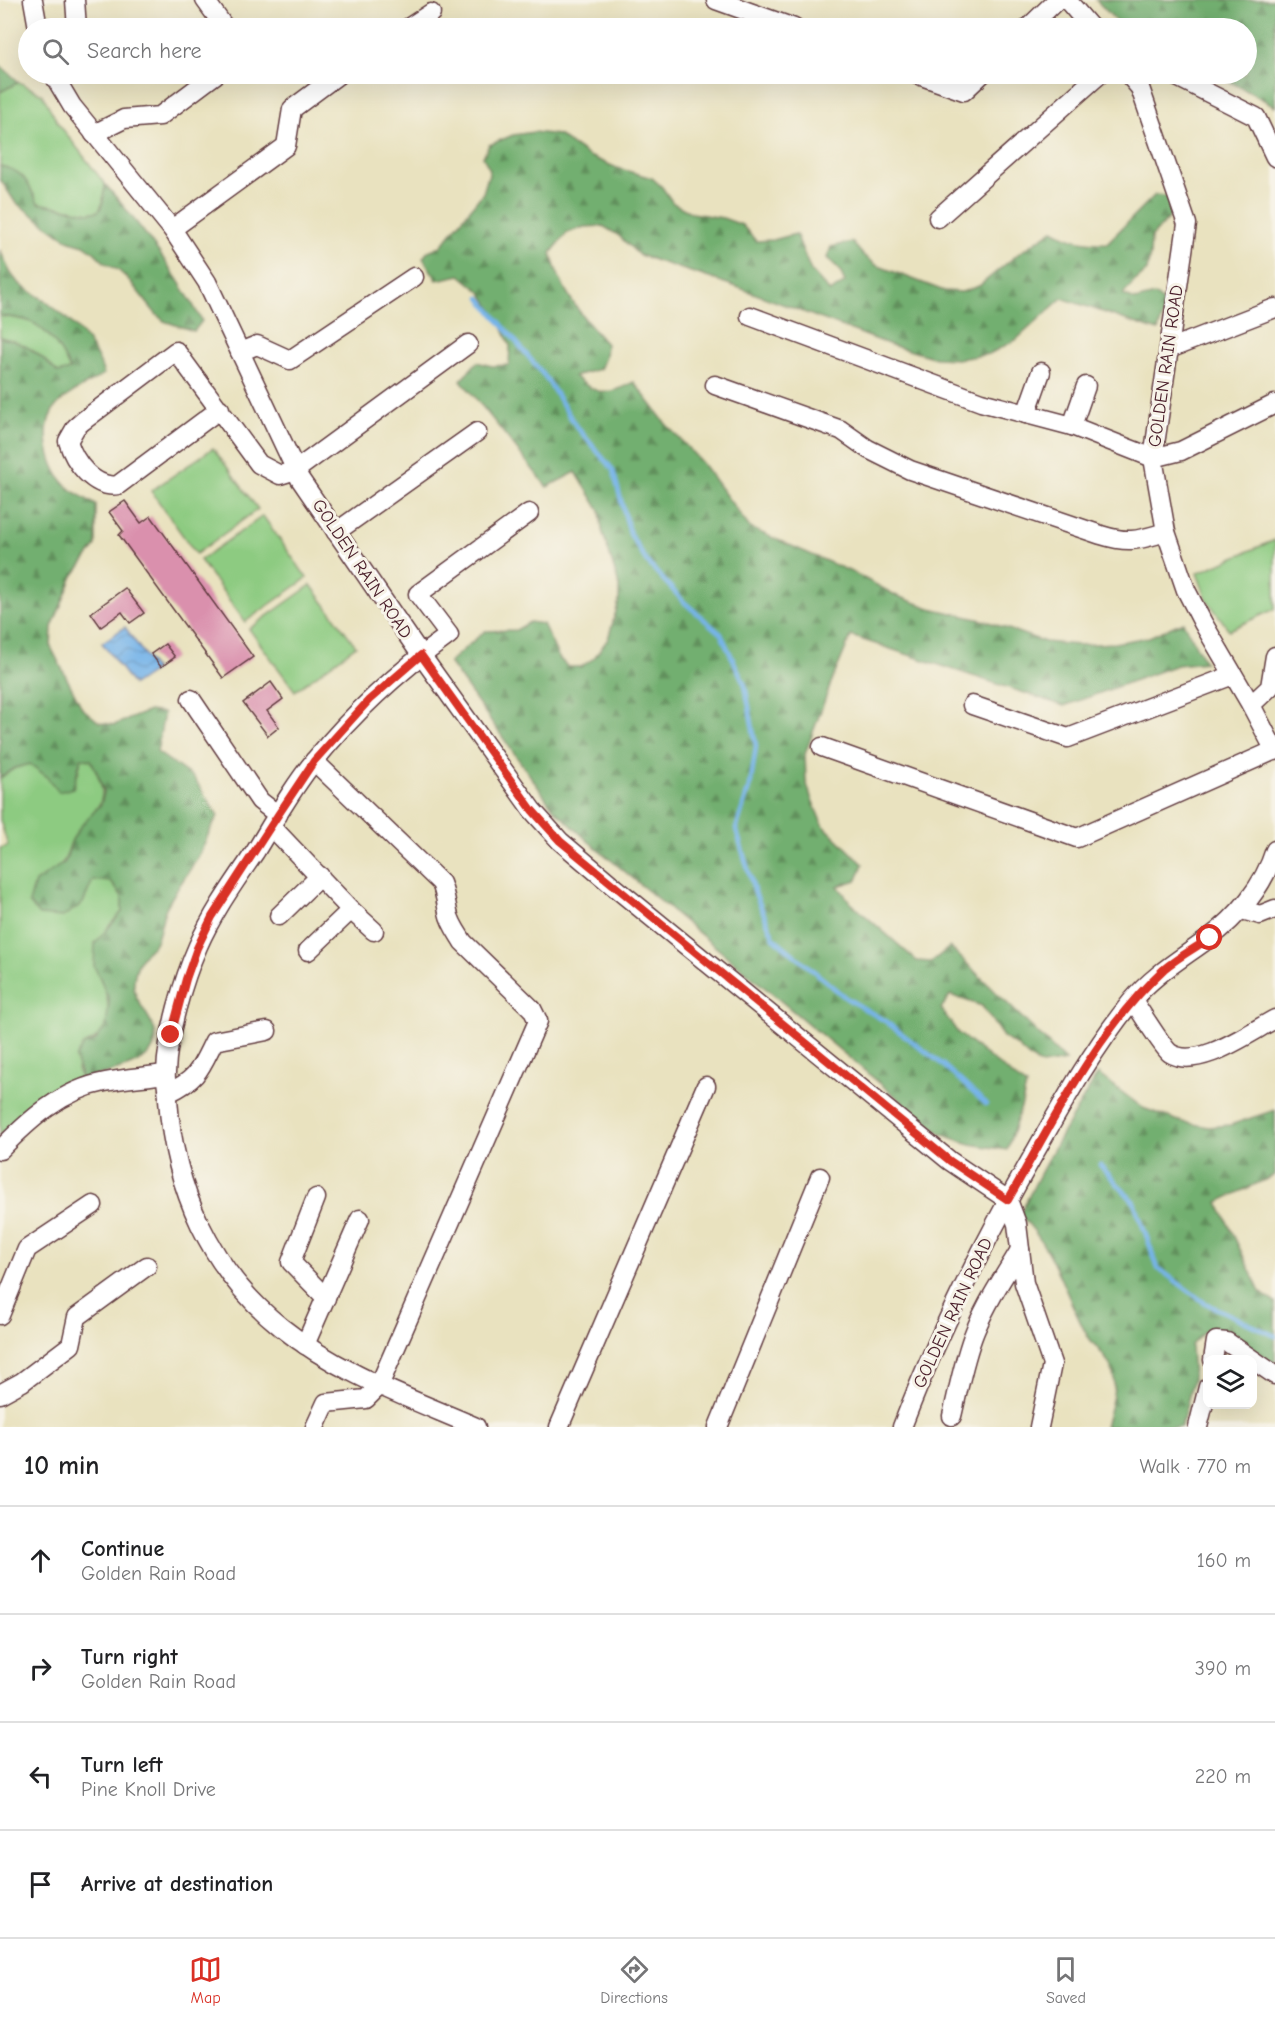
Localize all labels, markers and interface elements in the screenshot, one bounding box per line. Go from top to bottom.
search box [18,18,1257,84]
icon: search [39,35,72,68]
text: Search here [87,38,202,64]
street label: GOLDEN RAIN ROAD [1144,284,1188,448]
street label: GOLDEN RAIN ROAD [308,495,416,643]
route start [1196,924,1222,950]
route end [157,1021,183,1047]
street label: GOLDEN RAIN ROAD [909,1234,997,1392]
map controls [1203,1355,1257,1409]
button: layers [1203,1355,1257,1409]
text: 10 min [24,1451,99,1481]
text: Walk · 770 m [1139,1455,1251,1478]
text: Continue [81,1536,164,1562]
icon: ahead [24,1544,57,1577]
text: 160 m [1197,1549,1251,1572]
text: Golden Rain Road [81,1562,236,1585]
text: Turn right [81,1644,178,1670]
icon: right [24,1652,57,1685]
text: 390 m [1195,1657,1251,1680]
text: Golden Rain Road [81,1670,236,1693]
text: Turn left [81,1752,163,1778]
icon: left [24,1760,57,1793]
text: 220 m [1195,1765,1251,1788]
text: Pine Knoll Drive [81,1778,216,1801]
icon: arrive [24,1868,57,1901]
text: Arrive at destination [81,1871,273,1897]
tab: Map [189,1953,222,2007]
tab: Directions [600,1953,668,2007]
tab: Saved [1046,1953,1086,2007]

